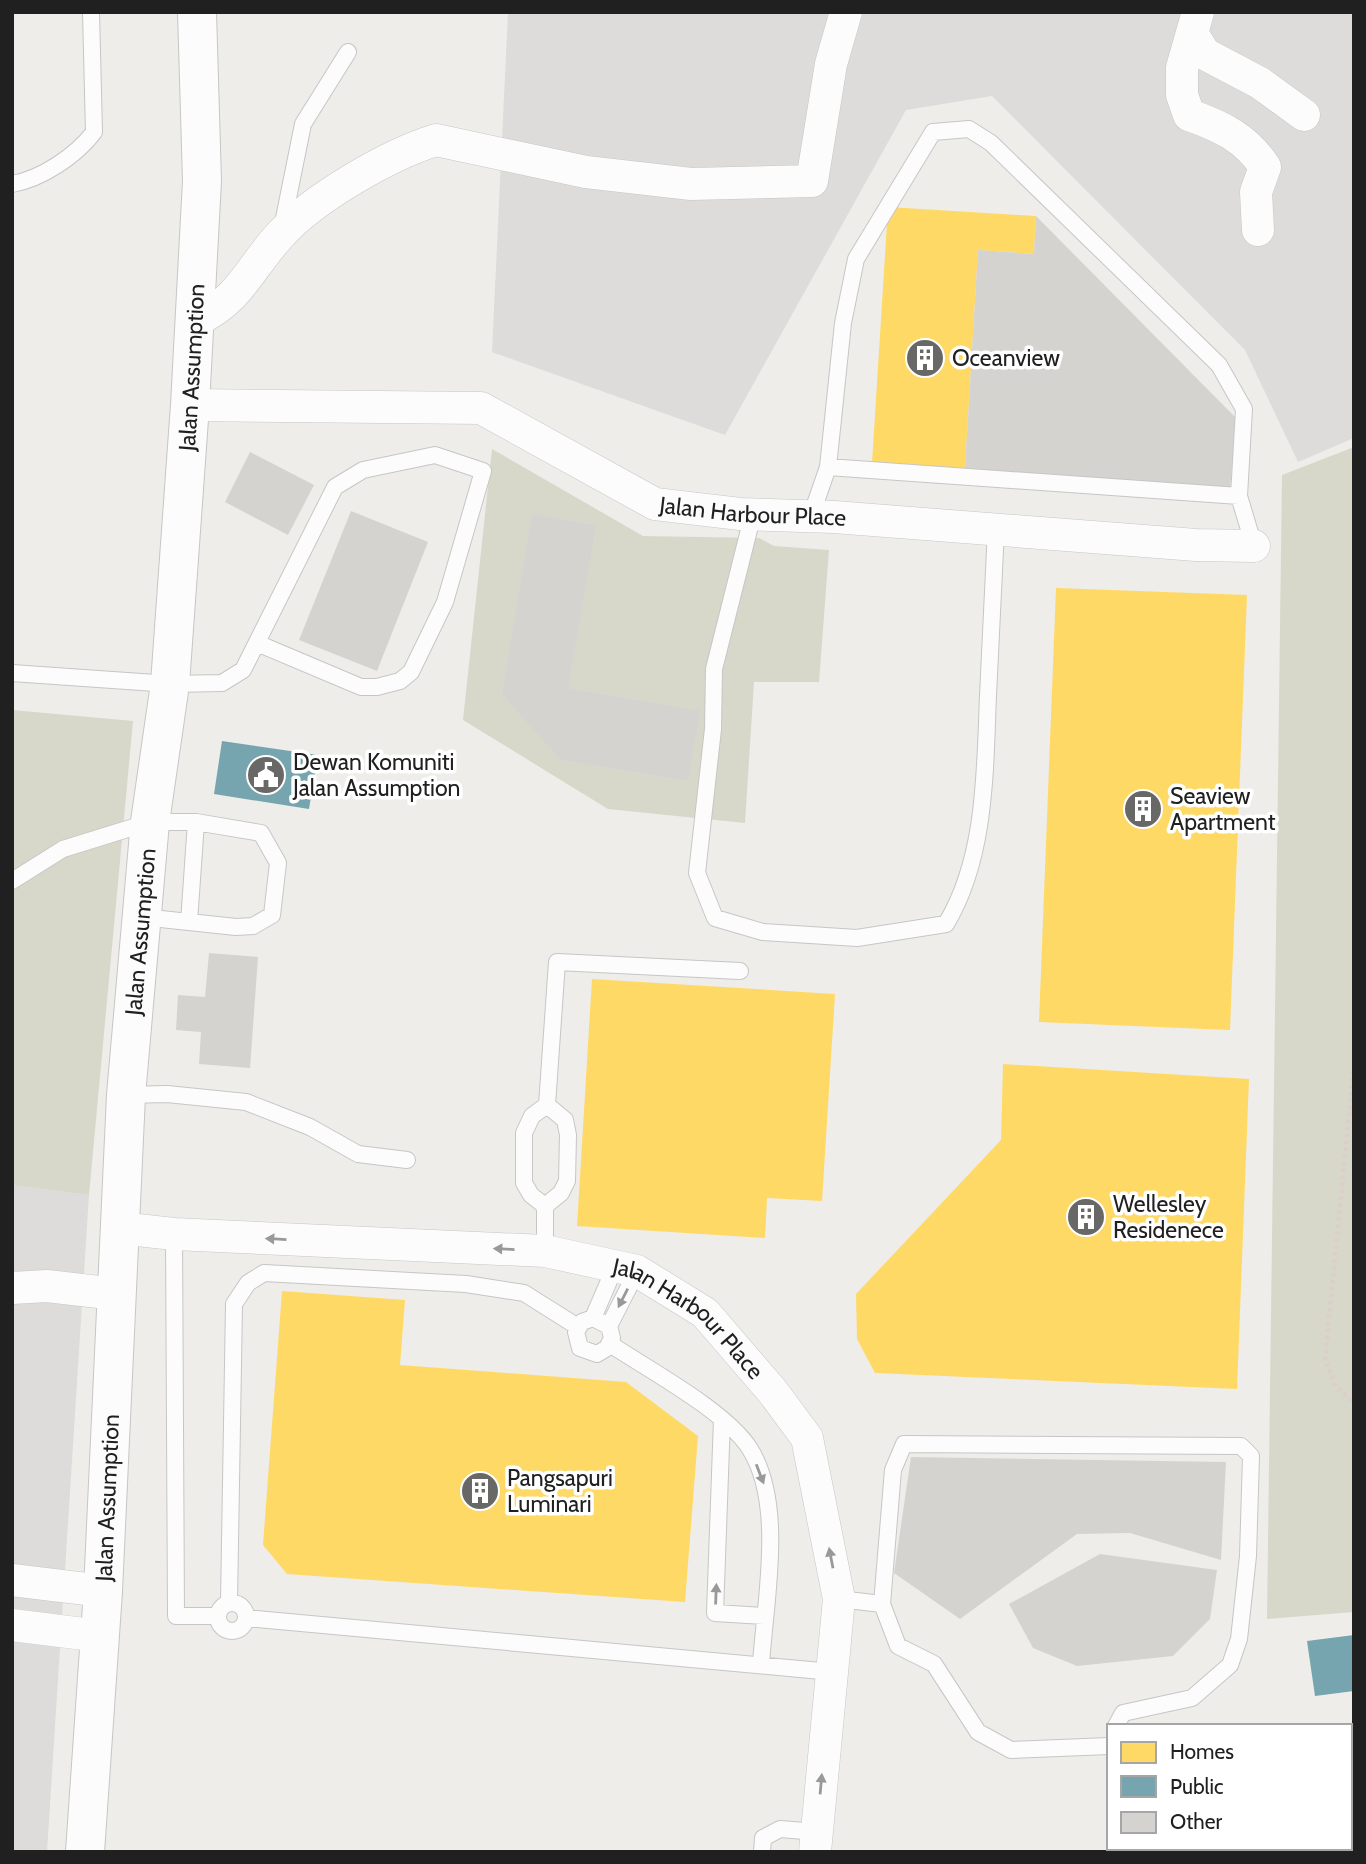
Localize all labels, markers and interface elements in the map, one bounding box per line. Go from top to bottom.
street label: Jalan Assumption [173,283,210,453]
building icon: Oceanview [904,337,946,379]
place label: Oceanview [952,344,1060,372]
street label: Jalan Harbour Place [657,491,847,532]
place label: Dewan Komuniti Jalan Assumption [292,748,460,802]
public building icon: Dewan Komuniti Jalan Assumption [245,754,287,796]
place label: Seaview Apartment [1170,782,1276,836]
building icon: Seaview Apartment [1122,788,1164,830]
street label: Jalan Assumption [119,847,162,1017]
place label: Wellesley Residenece [1113,1190,1224,1244]
building icon: Wellesley Residenece [1065,1196,1107,1238]
one-way arrow [265,1233,287,1244]
one-way arrow [492,1243,514,1254]
street label: Jalan Harbour Place [609,1252,770,1385]
one-way arrow [617,1288,628,1308]
street label: Jalan Assumption [89,1413,125,1583]
place label: Pangsapuri Luminari [507,1464,613,1518]
one-way arrow [754,1464,765,1485]
building icon: Pangsapuri Luminari [459,1470,501,1512]
one-way arrow [825,1547,836,1569]
one-way arrow [710,1582,721,1604]
legend [1107,1724,1352,1850]
text: Homes [1170,1739,1234,1764]
one-way arrow [816,1773,827,1795]
text: Public [1170,1774,1224,1799]
text: Other [1170,1809,1222,1834]

